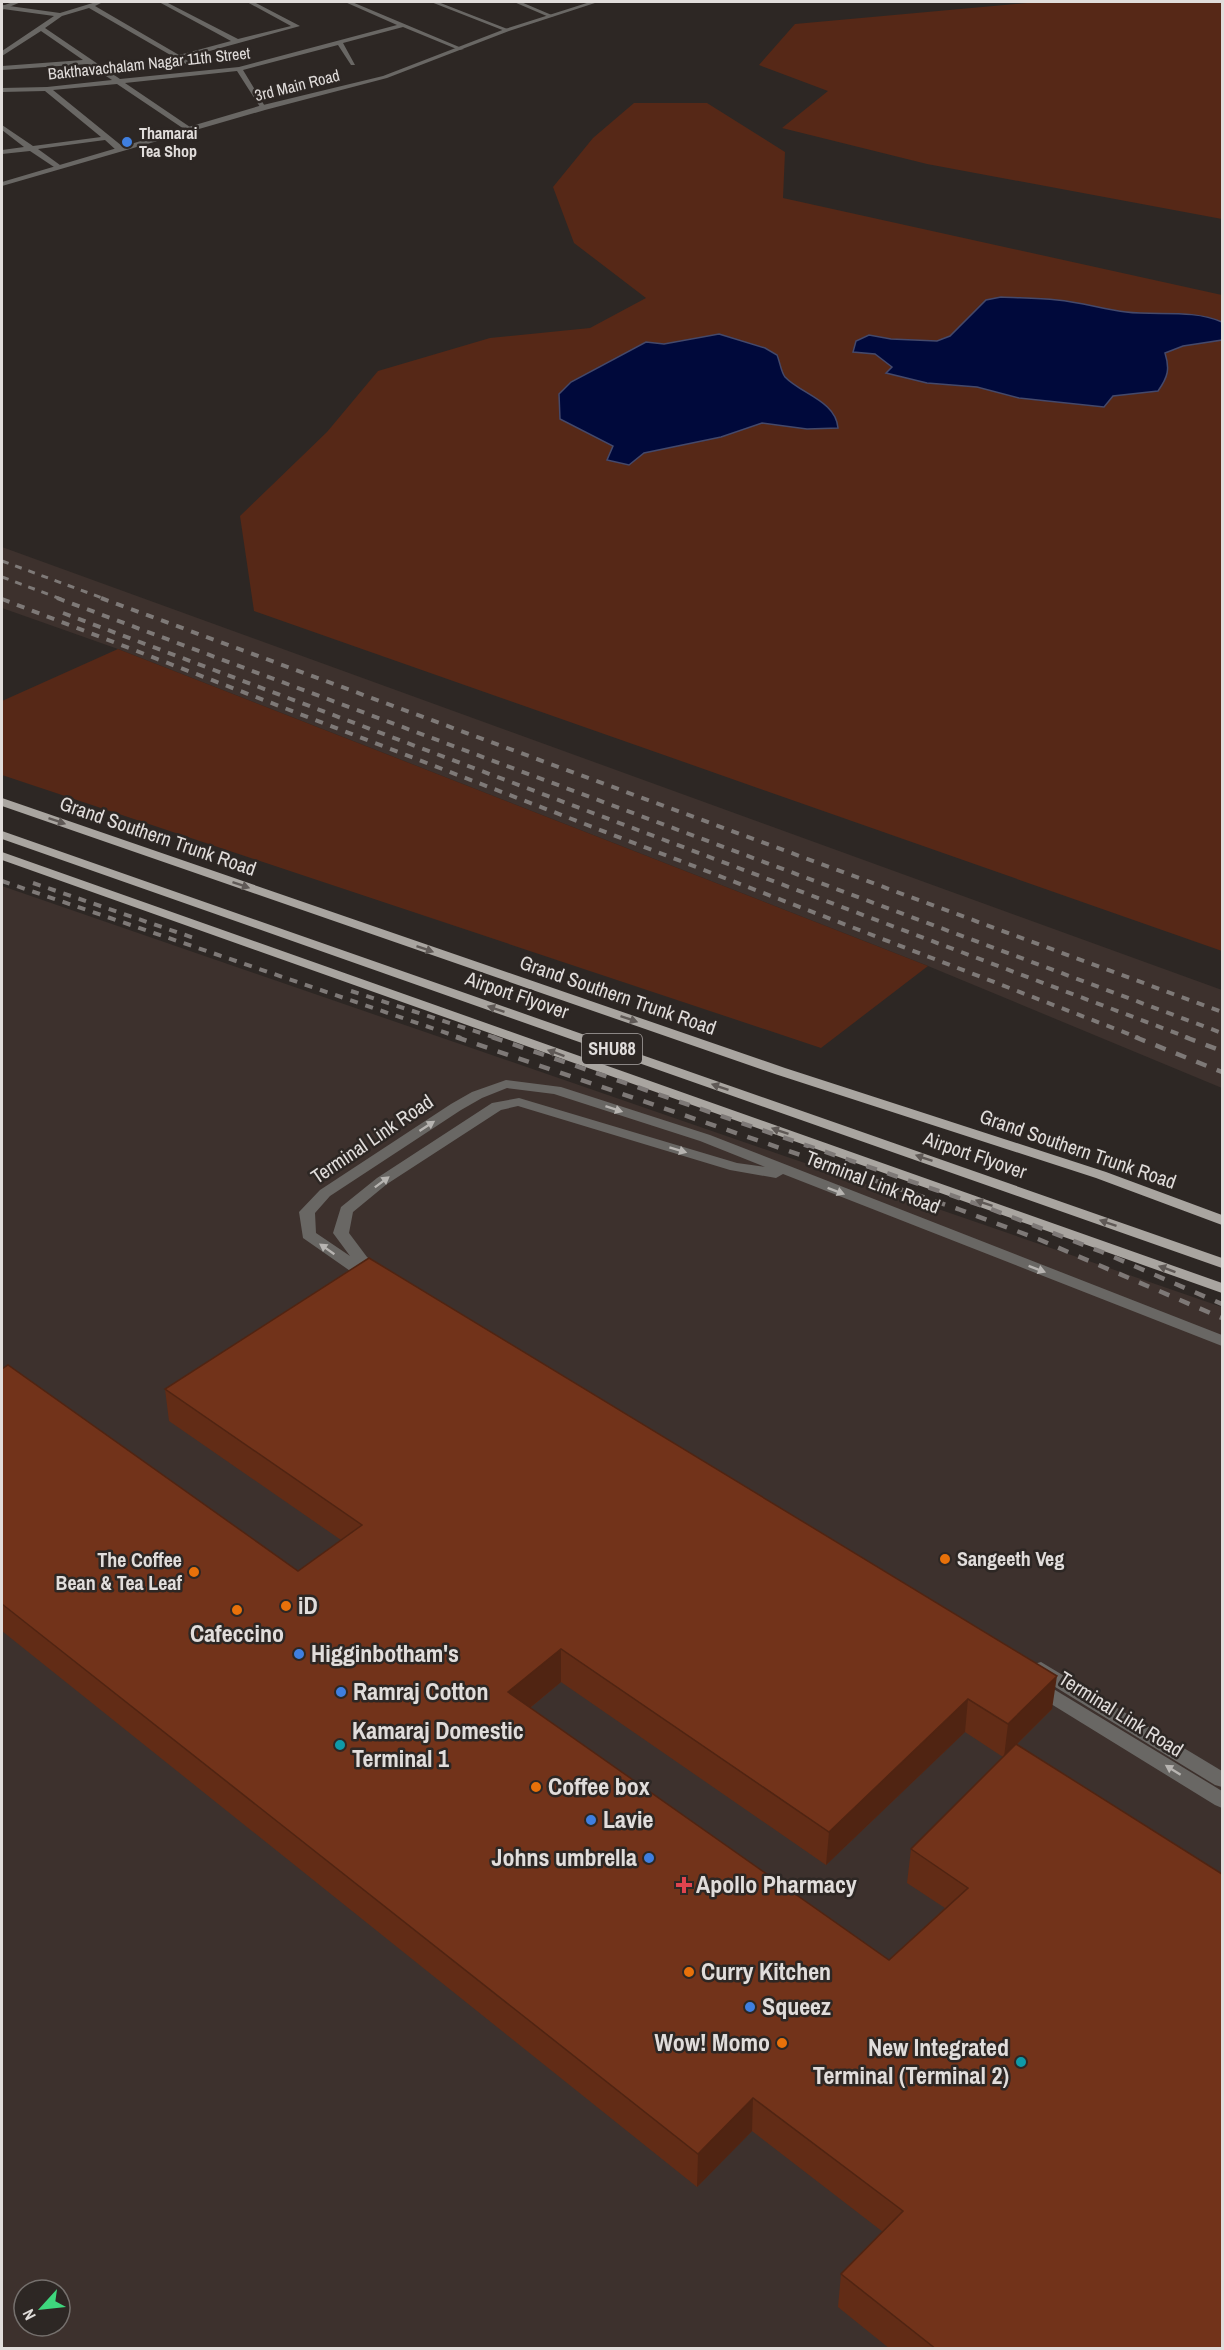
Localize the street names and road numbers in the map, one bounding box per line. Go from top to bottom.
street label: Bakthavachalam Nagar 11th Street [47,41,252,85]
street label: 3rd Main Road [252,64,342,106]
street label: Grand Southern Trunk Road [56,789,260,882]
street label: Grand Southern Trunk Road [516,948,720,1041]
street label: Airport Flyover [461,964,573,1025]
road number: SHU88 [582,1034,642,1064]
street label: Terminal Link Road [305,1088,438,1190]
street label: Grand Southern Trunk Road [976,1102,1180,1195]
street label: Airport Flyover [919,1124,1031,1185]
street label: Terminal Link Road [802,1143,944,1220]
street label: Terminal Link Road [1054,1664,1189,1763]

